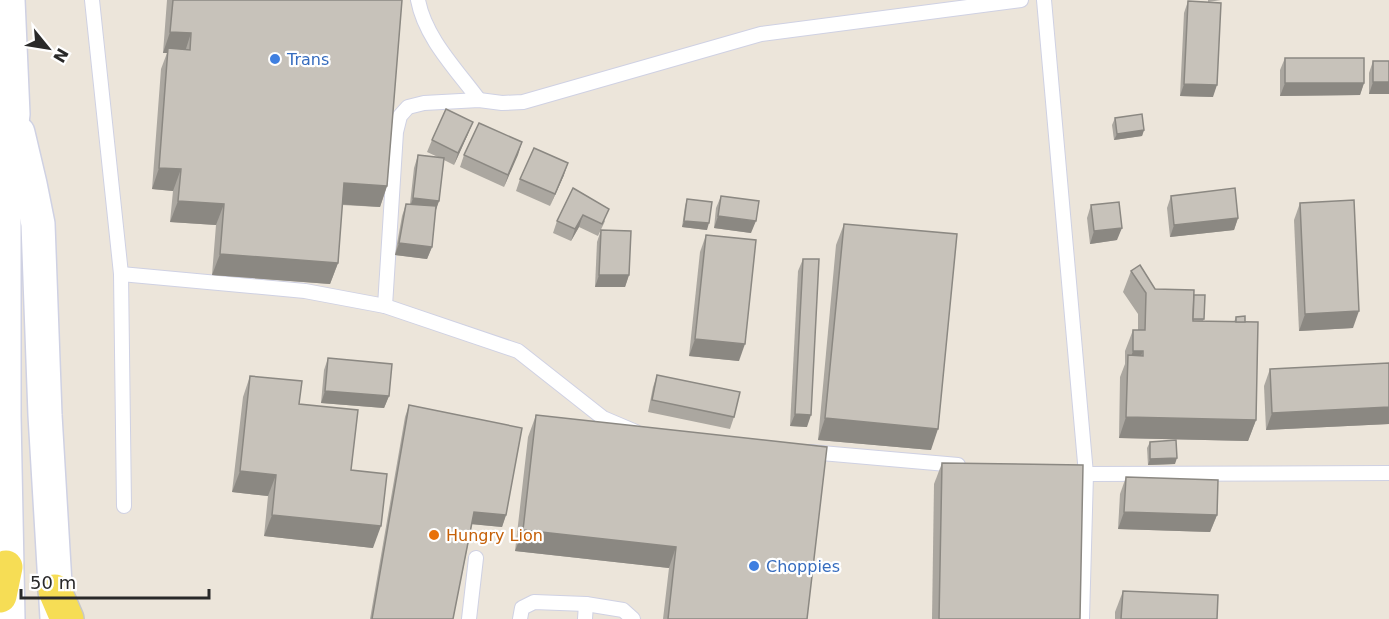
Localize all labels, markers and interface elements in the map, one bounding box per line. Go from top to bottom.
north arrow [18,18,78,78]
text: N [49,45,72,66]
place label: Trans [286,50,329,69]
marker: Trans [268,52,282,66]
place label: Hungry Lion [446,526,543,545]
marker: Hungry Lion [427,528,441,542]
place label: Choppies [766,557,840,576]
marker: Choppies [747,559,761,573]
scale bar [21,562,208,600]
text: 50 m [30,572,76,593]

